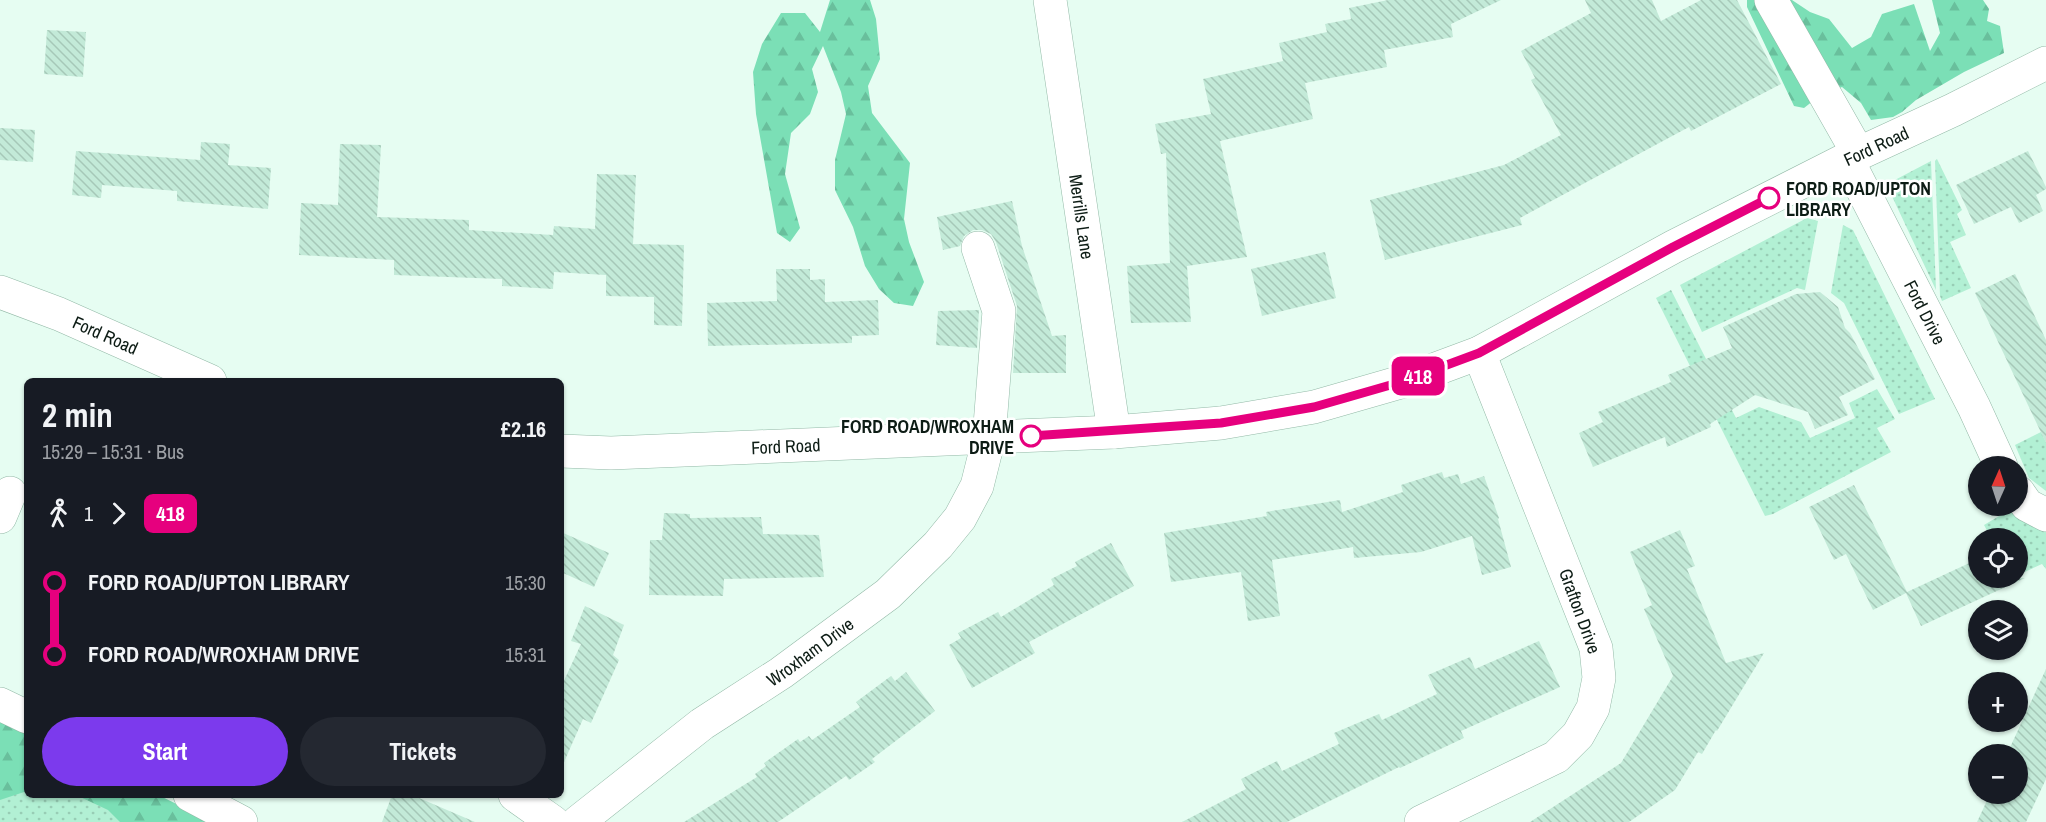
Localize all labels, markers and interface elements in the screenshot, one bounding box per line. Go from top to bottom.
street label: Ford Road [1839,120,1913,171]
street label: Merrills Lane [1063,173,1101,261]
place label: FORD ROAD/UPTON LIBRARY [1786,176,1931,222]
marker: FORD ROAD/UPTON LIBRARY [1758,187,1780,209]
street label: Ford Drive [1899,276,1952,349]
street label: Ford Road [69,309,142,360]
line badge: 418 [1384,356,1452,395]
text: 418 [1404,362,1432,391]
text: 2 min [42,393,113,437]
text: £2.16 [501,414,546,444]
place label: FORD ROAD/WROXHAM DRIVE [841,414,1014,460]
marker: FORD ROAD/WROXHAM DRIVE [1020,425,1042,447]
street label: Ford Road [751,432,821,460]
text: 15:29 – 15:31 · Bus [42,438,184,465]
north arrow [1968,456,2028,516]
map controls [1968,456,2028,804]
icon: walk [42,497,75,530]
icon: forward [102,497,135,530]
text: 418 [156,499,185,528]
text: 1 [84,500,93,527]
button: locate [1968,528,2028,588]
street label: Grafton Drive [1553,565,1607,657]
text: FORD ROAD/UPTON LIBRARY [88,567,350,597]
text: 15:30 [505,569,546,596]
button: layers [1968,600,2028,660]
street label: Wroxham Drive [761,611,858,692]
text: FORD ROAD/WROXHAM DRIVE [88,639,360,669]
text: 15:31 [505,641,546,668]
button: + [1968,672,2028,732]
button: Start [42,717,288,786]
button: Tickets [300,717,546,786]
button: − [1968,744,2028,804]

